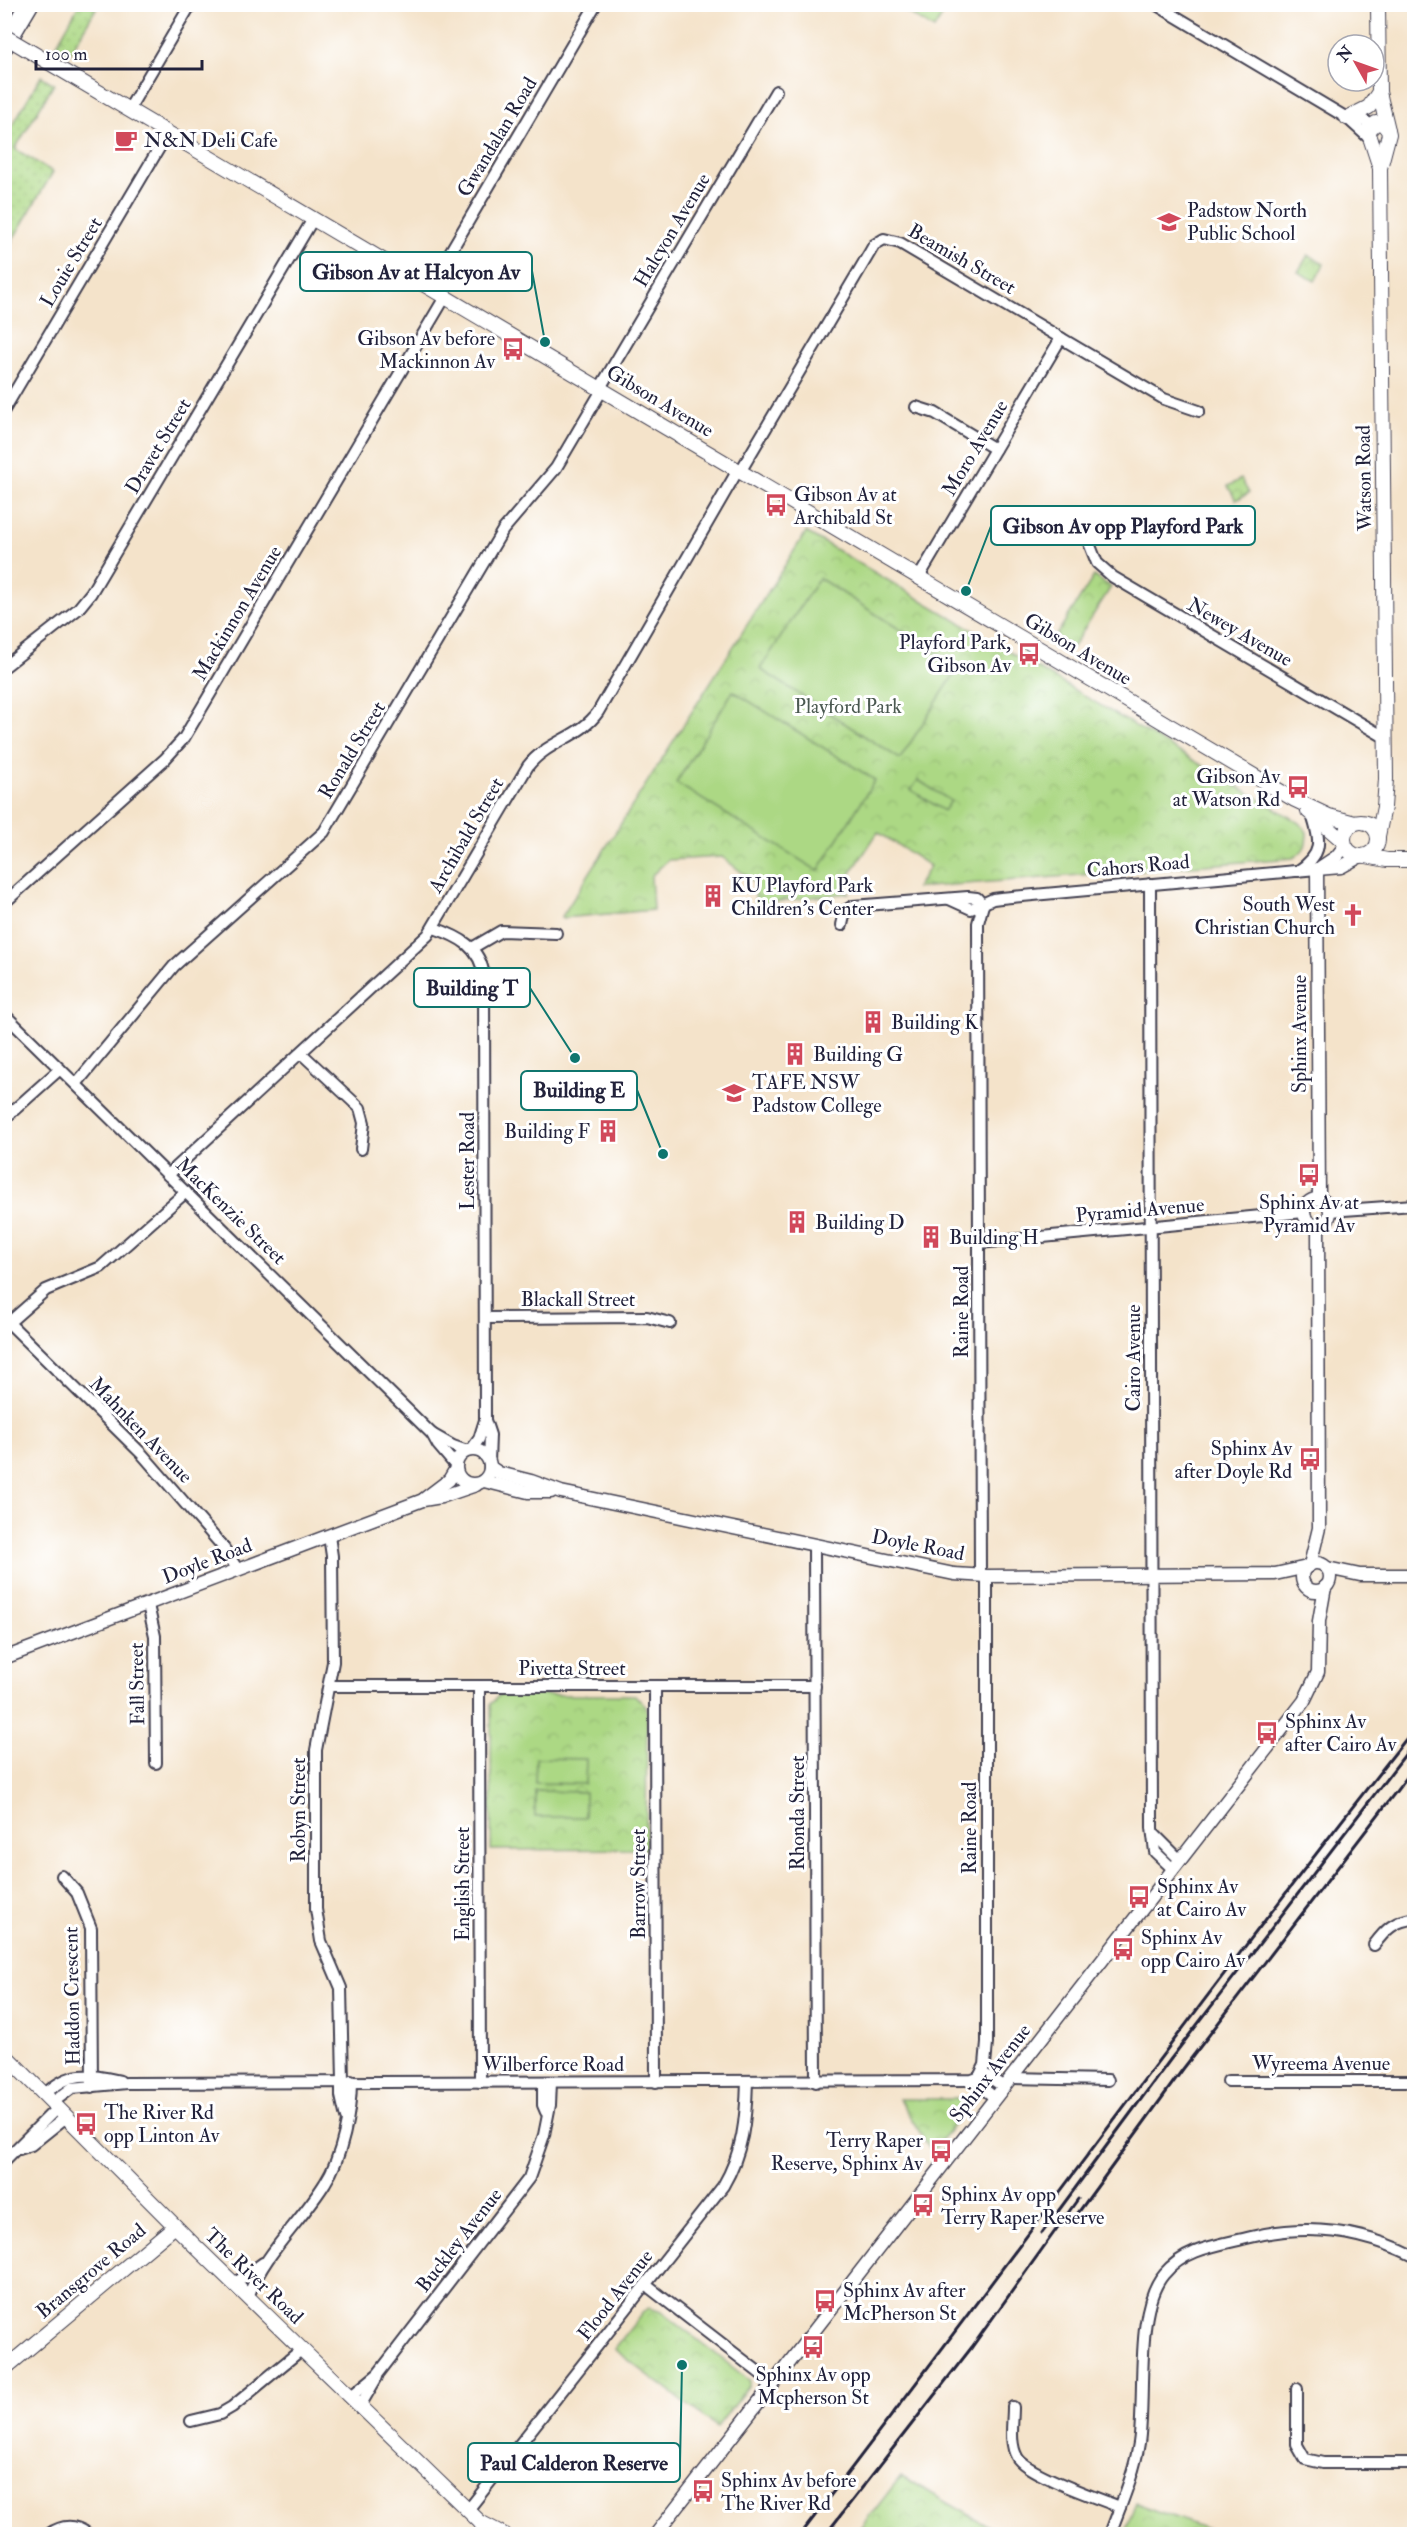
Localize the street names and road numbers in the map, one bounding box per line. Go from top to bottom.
street label: Gwandalan Road [451,72,543,201]
street label: Halcyon Avenue [628,169,716,291]
street label: Louie Street [34,212,108,312]
street label: Beamish Street [904,218,1021,300]
street label: Gibson Avenue [602,359,718,443]
street label: Dravet Street [120,393,197,498]
street label: Moro Avenue [937,395,1013,501]
street label: Watson Road [1351,425,1377,532]
street label: Mackinnon Avenue [187,541,287,685]
street label: Newey Avenue [1183,592,1297,672]
street label: Gibson Avenue [1020,607,1136,691]
street label: Ronald Street [313,696,391,803]
street label: Archibald Street [422,772,509,898]
street label: Cahors Road [1085,849,1191,883]
street label: Sphinx Avenue [1287,975,1313,1093]
street label: Lester Road [455,1112,480,1210]
street label: MacKenzie Street [171,1152,292,1270]
street label: Pyramid Avenue [1075,1192,1205,1228]
street label: Raine Road [949,1266,974,1358]
street label: Blackall Street [521,1287,636,1312]
street label: Cairo Avenue [1121,1304,1146,1412]
street label: Mahnken Avenue [84,1372,198,1488]
street label: Doyle Road [870,1524,967,1566]
street label: Doyle Road [159,1532,255,1590]
street label: Fall Street [124,1642,150,1726]
street label: Pivetta Street [518,1656,626,1681]
street label: Rhonda Street [785,1755,810,1871]
street label: Robyn Street [286,1757,311,1862]
street label: Raine Road [957,1782,982,1874]
street label: English Street [450,1826,475,1941]
street label: Barrow Street [626,1828,651,1939]
street label: Haddon Crescent [58,1926,86,2066]
street label: Sphinx Avenue [944,2019,1037,2128]
street label: Wyreema Avenue [1251,2051,1390,2076]
street label: Wilberforce Road [481,2052,624,2077]
street label: Buckley Avenue [411,2183,507,2297]
street label: Bransgrove Road [31,2218,151,2324]
street label: The River Road [199,2223,309,2329]
street label: Flood Avenue [572,2244,658,2346]

